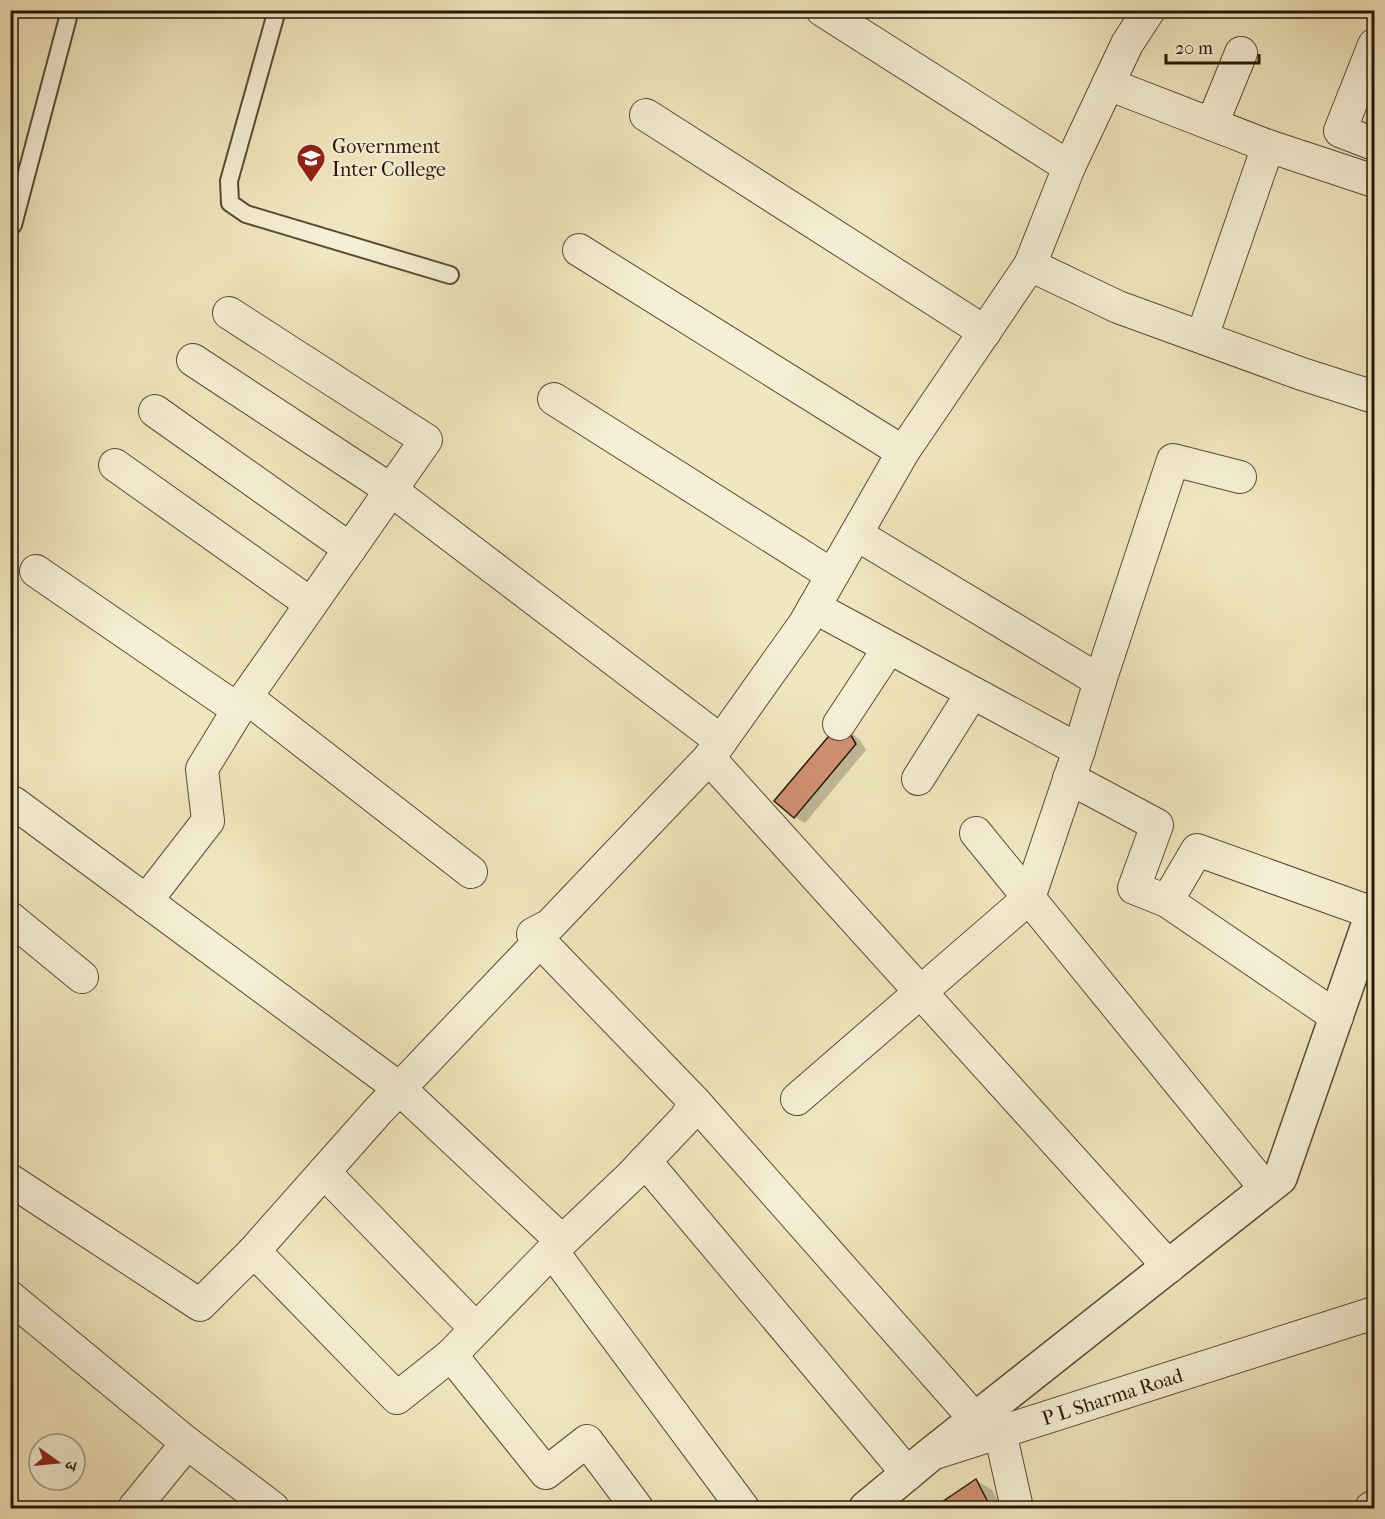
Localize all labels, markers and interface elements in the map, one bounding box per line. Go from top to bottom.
scale bar [1166,27,1259,65]
text: 20 m [1175,38,1213,59]
place label: Government Inter College [332,135,446,181]
school or university icon: Government Inter College [295,142,327,184]
street label: P L Sharma Road [1039,1363,1187,1430]
north arrow [27,1432,87,1492]
text: उ [60,1458,81,1474]

